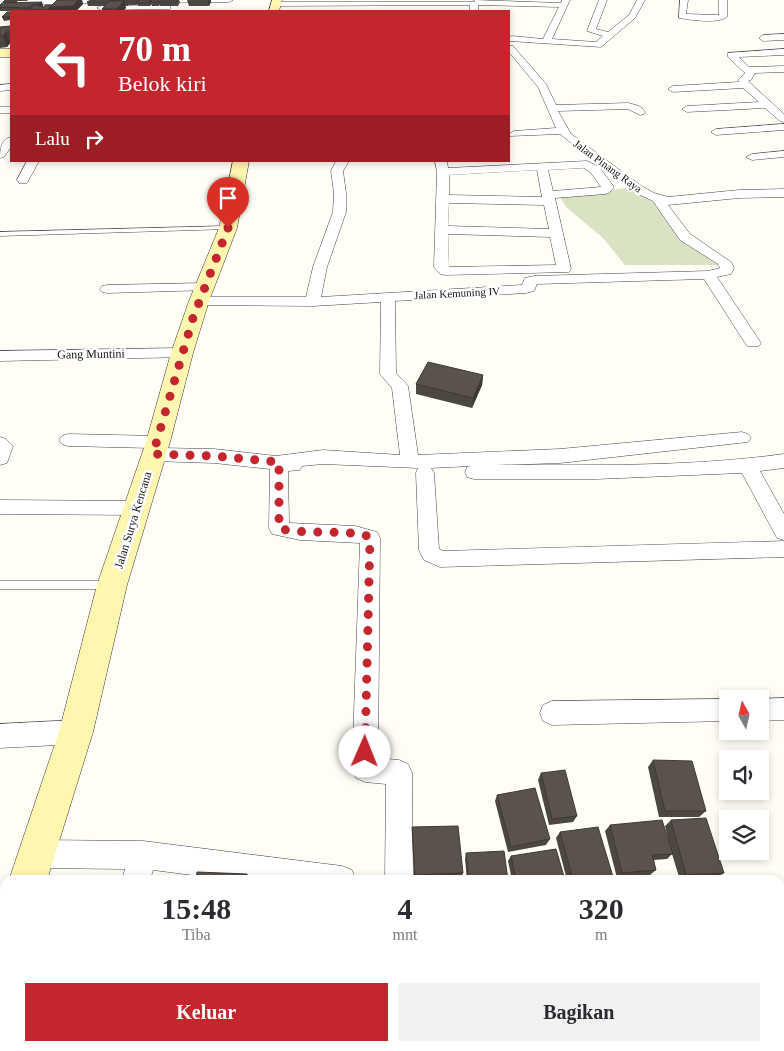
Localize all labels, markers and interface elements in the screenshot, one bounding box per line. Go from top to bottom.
icon: left [35,30,100,95]
text: 70 m [118,30,191,69]
text: Belok kiri [118,71,207,96]
icon: right [80,125,108,153]
text: Lalu [35,128,70,149]
street label: Jalan Pinang Raya [572,137,644,195]
pin [207,177,249,228]
icon: arrive [214,184,242,212]
street label: Jalan Kemuning IV [414,285,500,301]
street label: Gang Muntini [57,346,126,362]
street label: Jalan Surya Kencana [112,469,155,570]
north arrow [719,690,769,740]
map controls [719,690,769,860]
position arrow [338,725,390,777]
button: sound [719,750,769,800]
button: layers [719,810,769,860]
text: 15:48 [161,892,231,925]
text: 4 [397,892,412,925]
text: 320 [579,892,624,925]
text: Tiba [182,926,211,943]
text: mnt [393,926,417,943]
text: m [595,926,607,943]
button: Keluar [25,983,388,1041]
button: Bagikan [398,983,760,1041]

